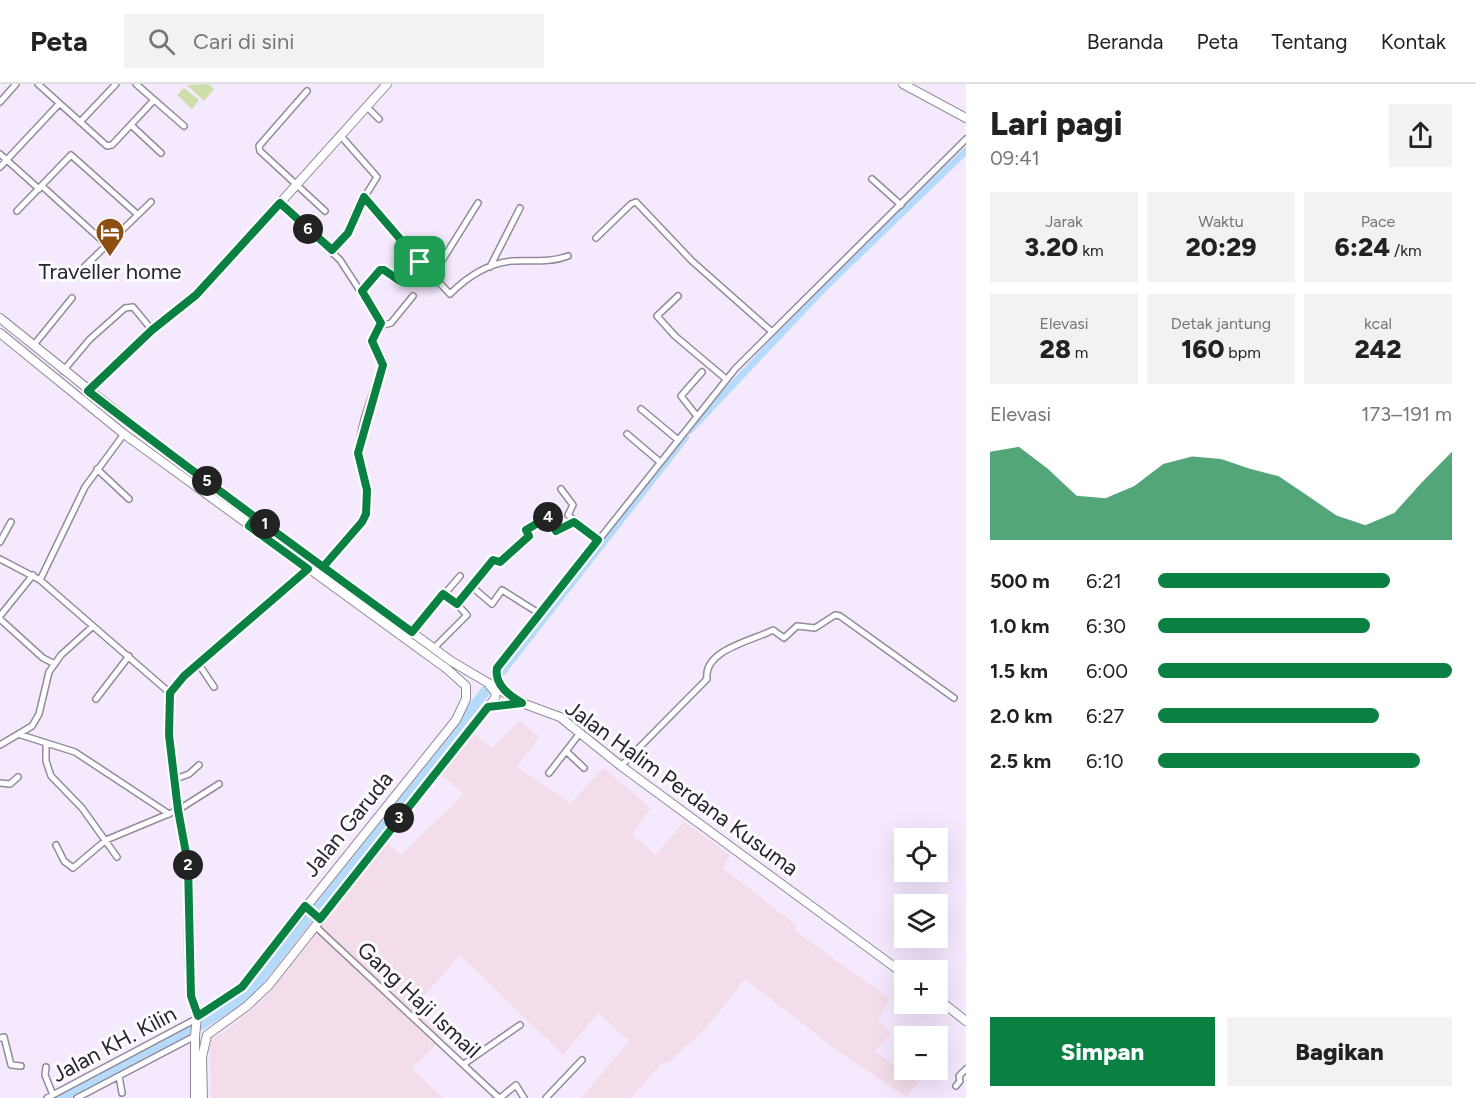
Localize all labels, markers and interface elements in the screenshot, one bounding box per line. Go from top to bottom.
search box [124,14,544,68]
text: Peta [30,24,88,58]
icon: search [145,25,178,58]
text: Cari di sini [193,28,294,55]
text: Beranda [1087,29,1164,54]
text: Peta [1197,29,1239,54]
text: Tentang [1272,29,1348,54]
text: Kontak [1381,29,1446,54]
text: Lari pagi [990,104,1123,143]
button: share [1389,104,1452,167]
text: 09:41 [990,146,1040,170]
text: Jarak [1045,212,1083,231]
text: Waktu [1198,212,1244,231]
text: Pace [1361,212,1395,231]
pin: 6 [293,214,323,244]
hotel icon: Traveller home [94,216,126,258]
text: 6 [303,219,313,238]
text: 3.20 [1024,231,1078,263]
text: 20:29 [1185,231,1257,263]
text: 6:24 [1334,231,1390,263]
pin [394,236,445,287]
text: km [1078,241,1104,260]
text: /km [1390,241,1422,260]
icon: arrive [403,245,436,278]
place label: Traveller home [38,258,182,285]
text: Elevasi [1040,314,1088,333]
text: Detak jantung [1171,314,1271,333]
text: kcal [1364,314,1392,333]
text: 28 [1040,333,1071,365]
text: 160 [1181,333,1224,365]
text: 242 [1354,333,1402,365]
text: m [1071,343,1088,362]
text: bpm [1224,343,1261,362]
text: Elevasi [990,402,1051,426]
text: 173–191 m [1361,402,1452,426]
pin: 5 [192,466,222,496]
text: 5 [202,471,212,490]
pin: 4 [533,502,563,532]
text: 4 [543,507,553,526]
pin: 1 [250,509,280,539]
text: 1 [262,514,268,533]
text: 500 m [990,569,1050,593]
text: 6:21 [1086,569,1122,593]
text: 1.0 km [990,614,1049,638]
text: 6:30 [1086,614,1126,638]
text: 1.5 km [990,659,1048,683]
text: 6:00 [1086,659,1128,683]
street label: Jalan Halim Perdana Kusuma [560,694,804,882]
text: 2.0 km [990,704,1052,728]
text: 6:27 [1086,704,1124,728]
text: 2.5 km [990,749,1051,773]
text: 6:10 [1086,749,1123,773]
street label: Jalan Garuda [297,766,399,882]
pin: 3 [384,803,414,833]
text: 3 [395,808,403,827]
map controls [894,828,948,1080]
button: locate [894,828,948,882]
pin: 2 [173,850,203,880]
text: 2 [183,855,193,874]
button: layers [894,894,948,948]
street label: Gang Haji Ismail [352,936,486,1064]
button: + [894,960,948,1014]
street label: Jalan KH. Kilin [47,1000,181,1088]
button: Simpan [990,1017,1215,1086]
button: Bagikan [1227,1017,1452,1086]
button: − [894,1026,948,1080]

